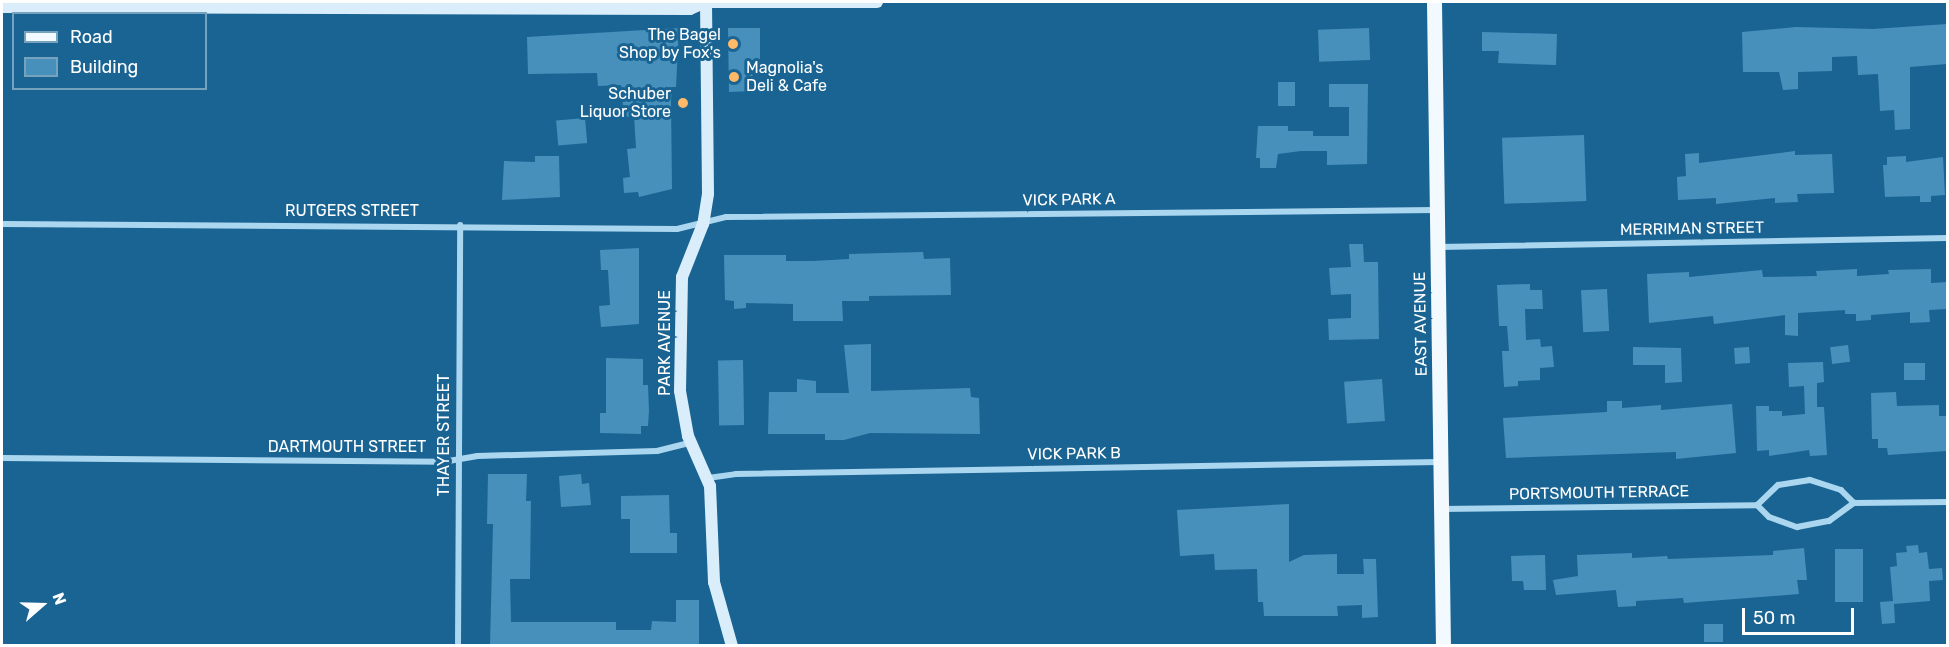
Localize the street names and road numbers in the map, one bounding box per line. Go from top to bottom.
street label: VICK PARK A [1022,190,1116,210]
street label: RUTGERS STREET [285,201,419,221]
street label: MERRIMAN STREET [1620,218,1764,240]
street label: EAST AVENUE [1410,271,1432,377]
street label: PARK AVENUE [655,290,675,396]
street label: THAYER STREET [434,374,454,496]
street label: DARTMOUTH STREET [268,437,426,457]
street label: VICK PARK B [1027,444,1121,464]
street label: PORTSMOUTH TERRACE [1508,482,1690,504]

